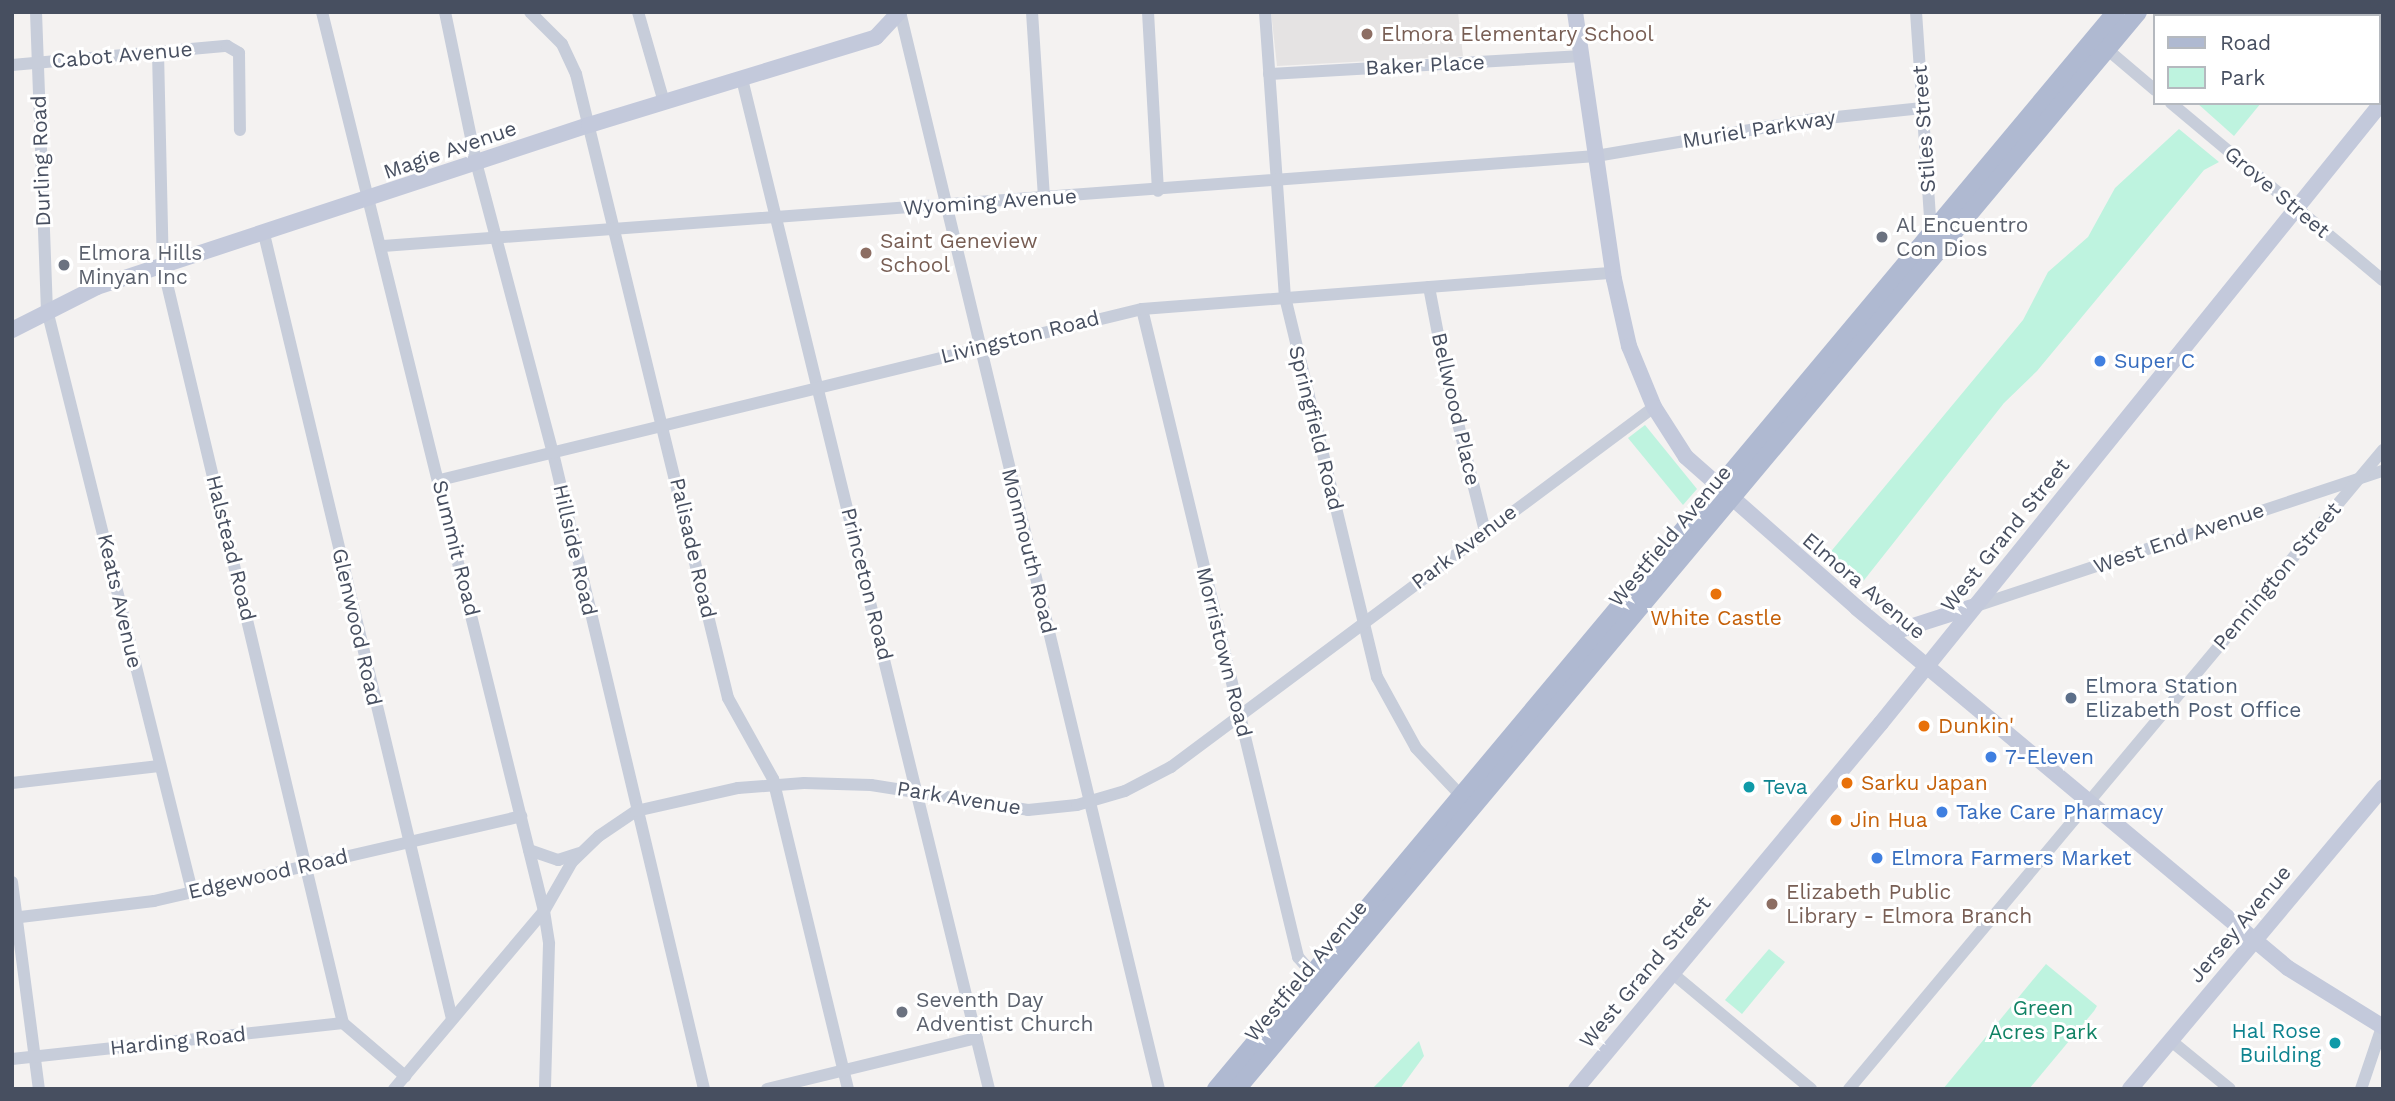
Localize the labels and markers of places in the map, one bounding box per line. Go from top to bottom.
place label: Elmora Elementary School [1381,21,1655,47]
marker: Elmora Elementary School [1359,26,1375,42]
place label: Al Encuentro Con Dios [1896,212,2029,262]
place label: Saint Geneview School [880,228,1038,278]
marker: Al Encuentro Con Dios [1874,229,1890,245]
place label: Elmora Hills Minyan Inc [78,240,203,290]
marker: Saint Geneview School [858,245,874,261]
marker: Elmora Hills Minyan Inc [56,257,72,273]
place label: Super C [2114,348,2196,374]
marker: Super C [2092,353,2108,369]
marker: White Castle [1708,586,1724,602]
place label: White Castle [1650,605,1782,631]
place label: Elmora Station Elizabeth Post Office [2085,673,2301,723]
marker: Elmora Station Elizabeth Post Office [2063,690,2079,706]
place label: Dunkin' [1938,713,2014,739]
marker: Dunkin' [1916,718,1932,734]
place label: 7-Eleven [2005,744,2094,770]
marker: 7-Eleven [1983,749,1999,765]
place label: Sarku Japan [1861,770,1988,796]
place label: Teva [1763,774,1808,800]
marker: Sarku Japan [1839,775,1855,791]
marker: Teva [1741,779,1757,795]
place label: Take Care Pharmacy [1956,799,2163,825]
marker: Take Care Pharmacy [1934,804,1950,820]
place label: Jin Hua [1850,807,1928,833]
marker: Jin Hua [1828,812,1844,828]
place label: Elmora Farmers Market [1891,845,2132,871]
marker: Elmora Farmers Market [1869,850,1885,866]
place label: Elizabeth Public Library - Elmora Branch [1786,879,2033,929]
marker: Elizabeth Public Library - Elmora Branch [1764,896,1780,912]
place label: Seventh Day Adventist Church [916,987,1093,1037]
marker: Seventh Day Adventist Church [894,1004,910,1020]
place label: Hal Rose Building [2231,1018,2321,1068]
marker: Hal Rose Building [2327,1035,2343,1051]

